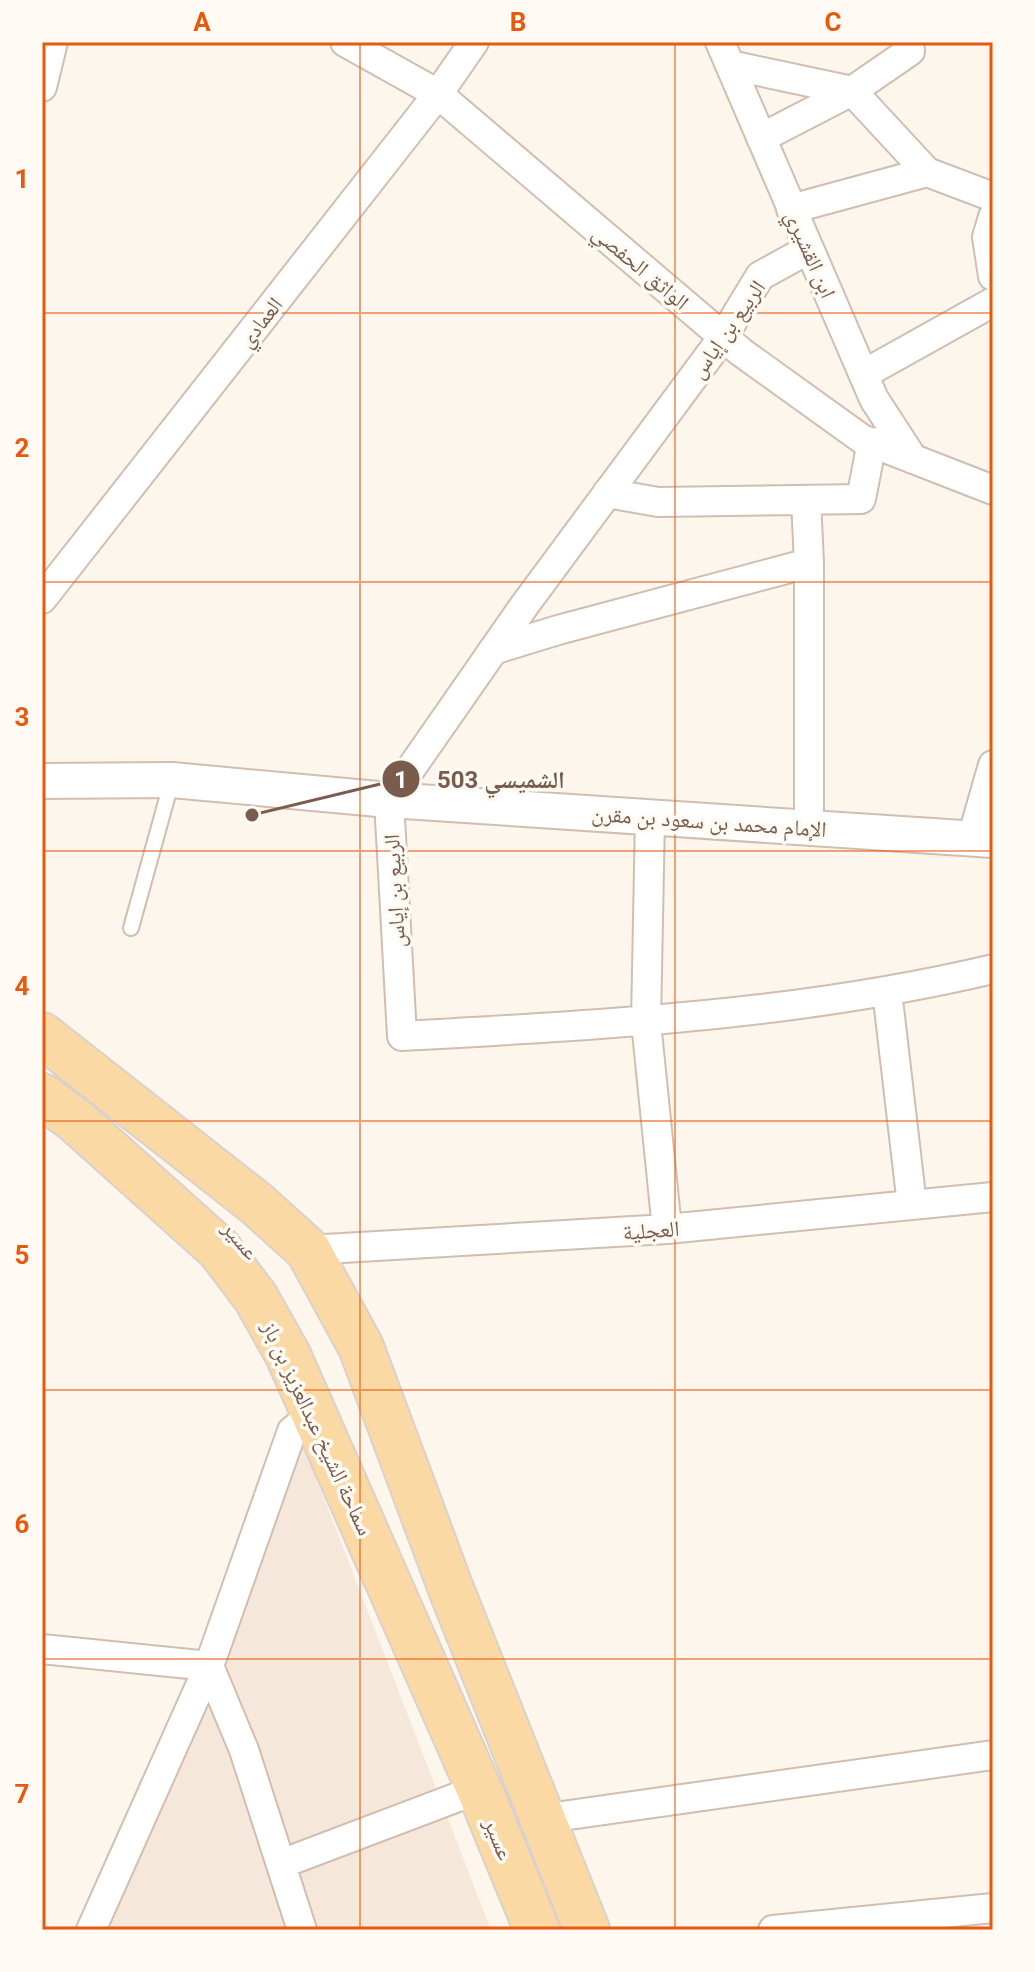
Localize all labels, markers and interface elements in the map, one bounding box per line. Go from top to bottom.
text: A [193,7,211,37]
text: B [510,7,526,37]
text: C [824,7,842,37]
text: 1 [15,164,29,194]
street label: ابن القشيري [776,207,841,304]
street label: الواثق الحفصي [585,220,694,318]
street label: الربيع بن إياس [685,276,772,384]
street label: العمادي [233,292,291,355]
text: 2 [15,433,29,463]
text: 3 [15,702,29,732]
callout: الشميسي 503 [381,755,581,803]
text: 1 [394,766,408,794]
text: الشميسي 503 [437,766,565,799]
street label: الإمام محمد بن سعود بن مقرن [590,801,827,844]
street label: الربيع بن إياس [379,833,412,948]
text: 4 [15,971,30,1001]
street label: عسير [217,1215,264,1265]
street label: العجلية [622,1216,680,1245]
text: 5 [15,1240,29,1270]
street label: سماحة الشيخ عبدالعزيز بن باز [256,1316,378,1540]
text: 6 [15,1509,30,1539]
text: 7 [15,1779,29,1809]
street label: عسير [479,1814,518,1864]

